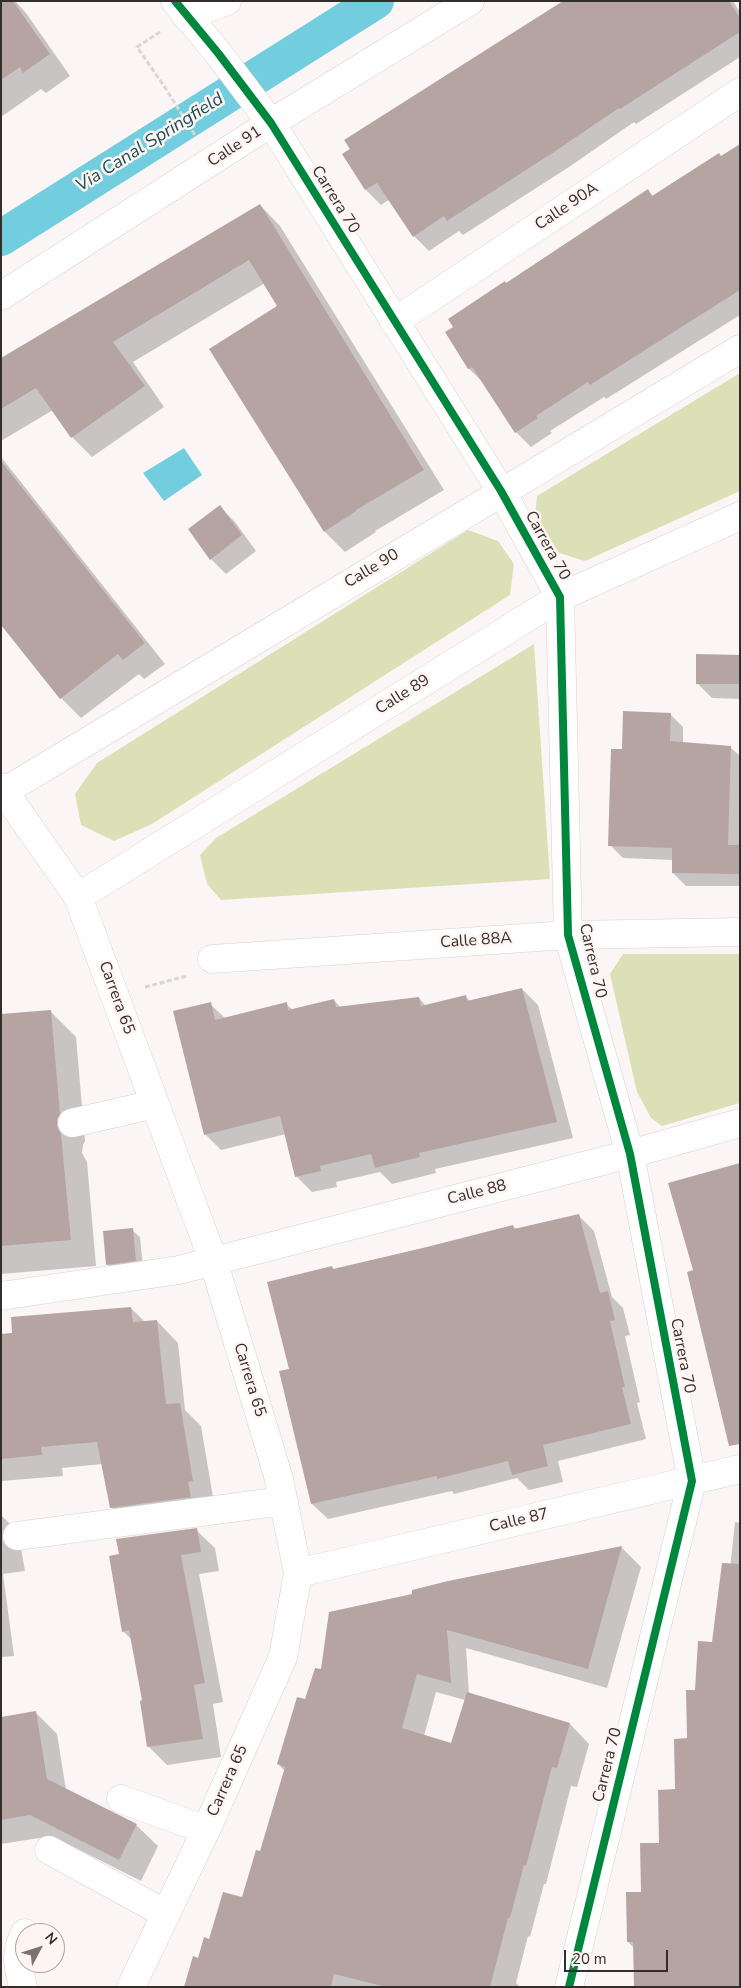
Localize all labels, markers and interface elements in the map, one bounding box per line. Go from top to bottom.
water label: Via Canal Springfield [72,89,228,197]
street label: Calle 91 [205,123,265,171]
street label: Carrera 70 [307,163,363,237]
street label: Calle 90A [532,179,602,235]
street label: Carrera 70 [520,508,574,584]
street label: Calle 90 [341,545,403,593]
street label: Calle 89 [372,671,434,719]
street label: Carrera 70 [574,922,610,1000]
street label: Calle 88A [439,929,513,953]
street label: Carrera 65 [94,959,138,1037]
street label: Calle 88 [445,1176,509,1210]
street label: Carrera 70 [665,1317,699,1395]
street label: Carrera 65 [229,1341,269,1419]
street label: Calle 87 [488,1505,550,1537]
street label: Carrera 70 [589,1726,627,1804]
street label: Carrera 65 [204,1742,252,1820]
north arrow [15,1923,65,1973]
text: N [40,1929,62,1949]
scale bar [566,1940,670,1972]
text: 20 m [572,1949,607,1969]

